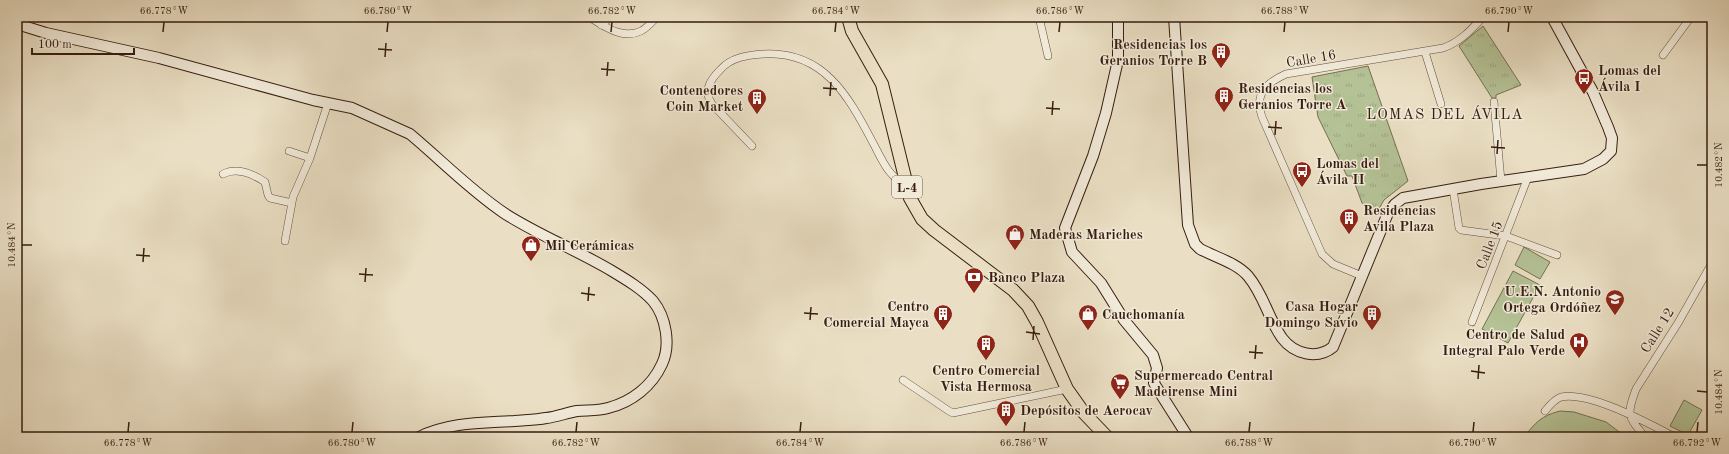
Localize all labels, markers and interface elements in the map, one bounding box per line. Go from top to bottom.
text: 66.778°W [140,6,188,16]
text: 66.780°W [364,6,412,16]
text: 66.782°W [588,6,636,16]
text: 66.784°W [812,6,860,16]
text: 66.786°W [1036,6,1084,16]
text: 66.788°W [1261,6,1309,16]
text: 66.790°W [1485,6,1533,16]
scale bar [32,30,134,56]
place label: Residencias los Geranios Torre B [1099,38,1207,68]
text: 100 m [38,39,72,51]
building icon: Residencias los Geranios Torre B [1210,41,1232,69]
street label: Calle 16 [1285,48,1337,70]
place label: Lomas del Ávila I [1598,64,1661,94]
bus stop icon: Lomas del Ávila I [1573,67,1595,95]
place label: Residencias los Geranios Torre A [1238,82,1347,112]
place label: Contenedores Coin Market [660,84,743,114]
building icon: Residencias los Geranios Torre A [1213,85,1235,113]
building icon: Contenedores Coin Market [746,87,768,115]
district label: LOMAS DEL ÁVILA [1366,105,1524,123]
text: 10.482°N [1714,142,1724,188]
place label: Lomas del Ávila II [1316,157,1379,187]
bus stop icon: Lomas del Ávila II [1291,160,1313,188]
road number: L-4 [892,176,922,198]
place label: Residencias Avila Plaza [1363,204,1436,234]
building icon: Residencias Avila Plaza [1338,207,1360,235]
street label: Calle 15 [1474,219,1506,271]
text: 10.484°N [7,222,17,268]
shop icon: Maderas Mariches [1004,223,1026,251]
place label: Maderas Mariches [1029,228,1143,242]
shop icon: Mil Cerámicas [520,234,542,262]
place label: Mil Cerámicas [545,239,634,253]
bank icon: Banco Plaza [963,266,985,294]
place label: Banco Plaza [988,271,1065,285]
place label: U.E.N. Antonio Ortega Ordóñez [1503,285,1601,315]
school or university icon: U.E.N. Antonio Ortega Ordóñez [1604,288,1626,316]
place label: Centro Comercial Mayca [823,300,929,330]
place label: Casa Hogar Domingo Savio [1264,300,1358,330]
building icon: Centro Comercial Mayca [932,303,954,331]
shop icon: Cauchomanía [1077,303,1099,331]
building icon: Casa Hogar Domingo Savio [1361,303,1383,331]
street label: Calle 12 [1639,305,1677,356]
place label: Cauchomanía [1102,308,1185,322]
place label: Centro de Salud Integral Palo Verde [1442,328,1565,358]
hospital icon: Centro de Salud Integral Palo Verde [1568,331,1590,359]
building icon: Centro Comercial Vista Hermosa [975,333,997,361]
place label: Centro Comercial Vista Hermosa [932,364,1040,394]
place label: Supermercado Central Madeirense Mini [1134,369,1273,399]
text: 10.484°N [1714,369,1724,415]
supermarket icon: Supermercado Central Madeirense Mini [1109,372,1131,400]
building icon: Depósitos de Aerocav [995,399,1017,427]
place label: Depósitos de Aerocav [1020,404,1153,418]
text: 66.778°W [104,438,152,448]
text: 66.780°W [328,438,376,448]
text: 66.782°W [552,438,600,448]
text: 66.784°W [776,438,824,448]
text: 66.786°W [1000,438,1048,448]
text: 66.788°W [1225,438,1273,448]
text: 66.790°W [1449,438,1497,448]
text: 66.792°W [1673,438,1721,448]

